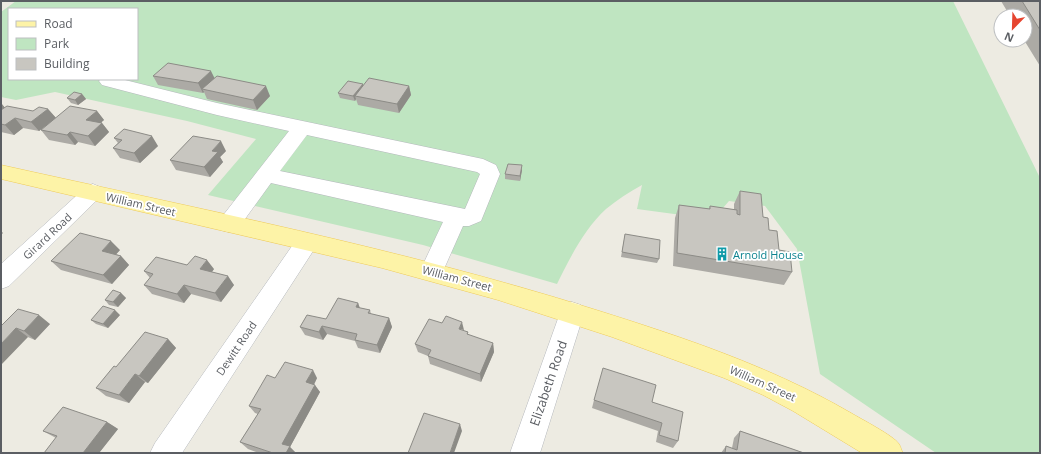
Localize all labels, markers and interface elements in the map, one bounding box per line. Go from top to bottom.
legend [8,8,138,80]
north arrow [993,8,1033,48]
text: Road [44,15,73,32]
text: N [1002,29,1016,46]
text: Park [44,35,70,52]
text: Building [44,55,90,72]
street label: William Street [105,189,177,219]
street label: Girard Road [19,209,75,263]
building icon: Arnold House [714,246,730,262]
place label: Arnold House [733,247,803,262]
street label: William Street [421,262,493,294]
street label: Dewitt Road [212,318,260,378]
street label: Elizabeth Road [525,338,571,428]
street label: William Street [727,362,799,404]

